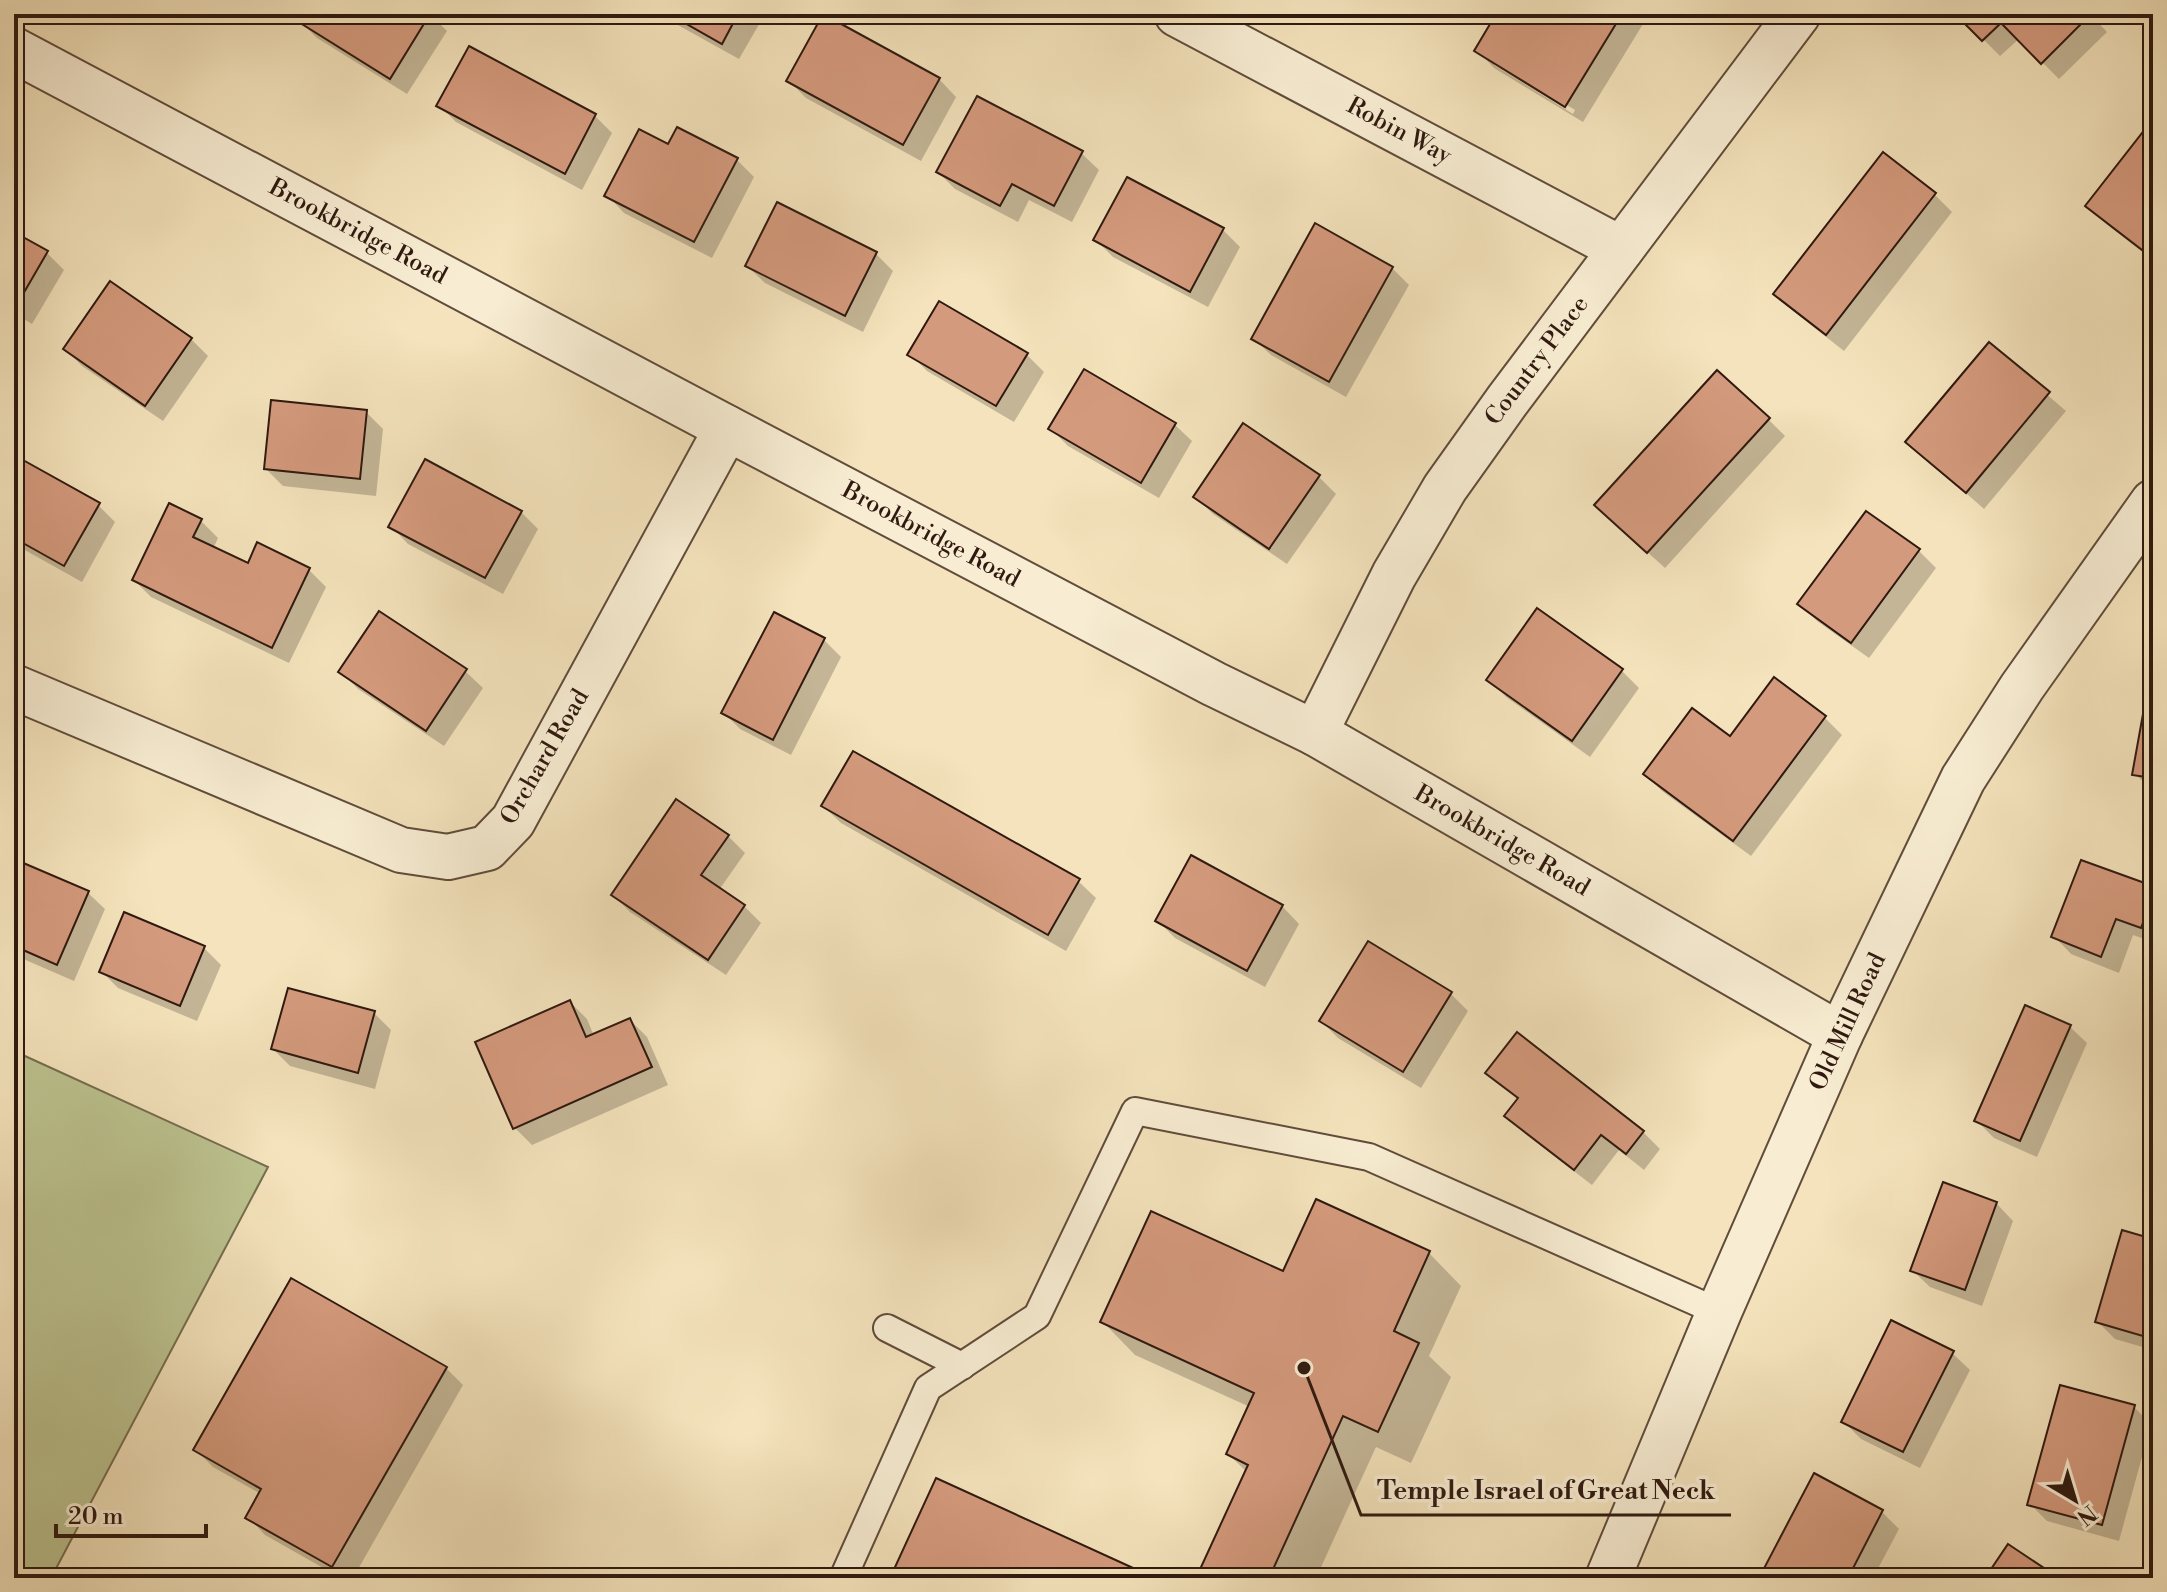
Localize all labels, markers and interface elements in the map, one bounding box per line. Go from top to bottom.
street label: Robin Way [1341,91,1457,171]
street label: Brookbridge Road [263,172,453,292]
street label: Country Place [1479,290,1595,432]
street label: Brookbridge Road [836,475,1026,595]
street label: Orchard Road [494,684,596,830]
street label: Brookbridge Road [1408,778,1595,904]
street label: Old Mill Road [1803,948,1893,1096]
north arrow [2035,1460,2115,1540]
callout: Temple Israel of Great Neck [1361,1465,1731,1515]
text: Temple Israel of Great Neck [1377,1475,1716,1507]
scale bar [56,1488,206,1538]
text: N [2071,1499,2102,1531]
text: 20 m [68,1502,124,1532]

